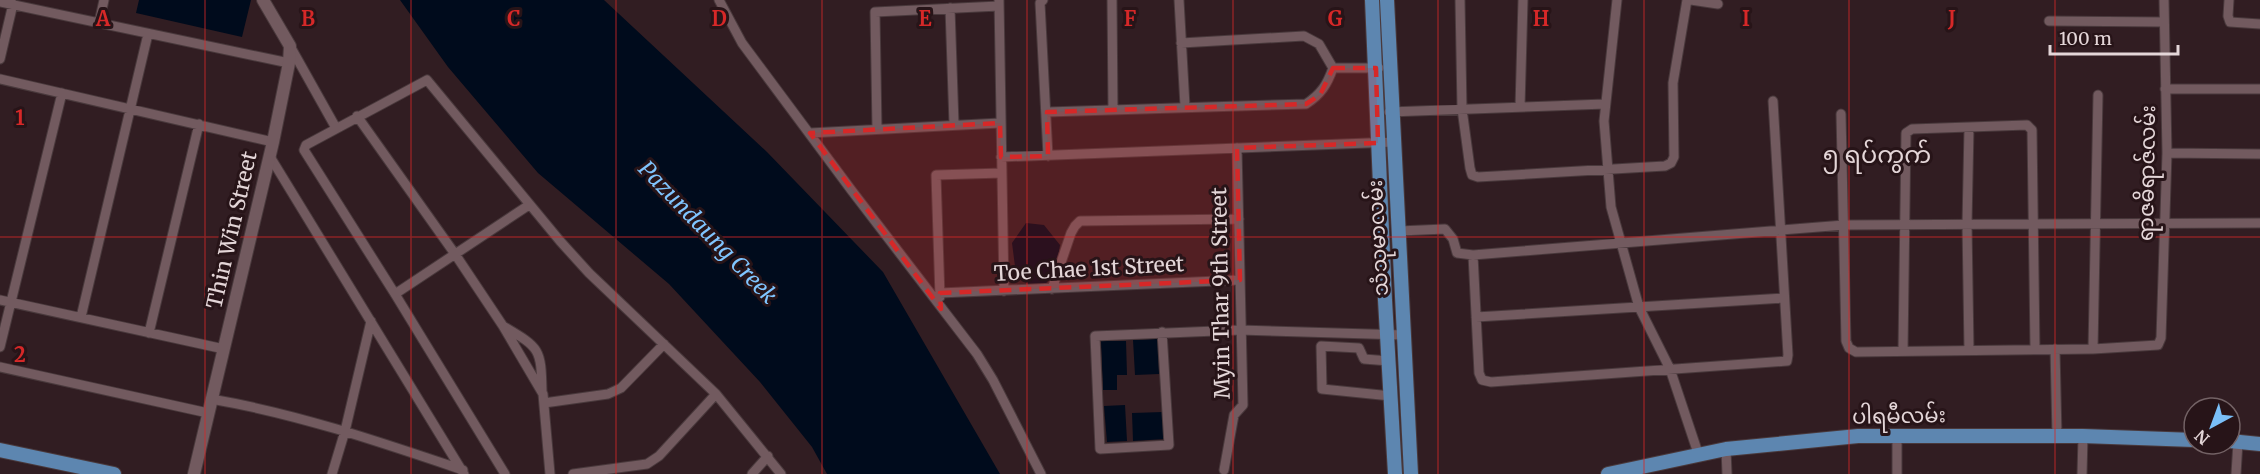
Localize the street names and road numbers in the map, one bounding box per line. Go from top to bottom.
street label: ရာဇဓိရာဇ်လမ်း [2130,105,2165,241]
street label: Thin Win Street [200,149,263,311]
street label: သံသုမာလမ်း [1359,179,1398,297]
street label: Myin Thar 9th Street [1205,187,1236,399]
street label: Toe Chae 1st Street [993,250,1185,287]
street label: ပါရမီလမ်း [1852,399,1946,434]

